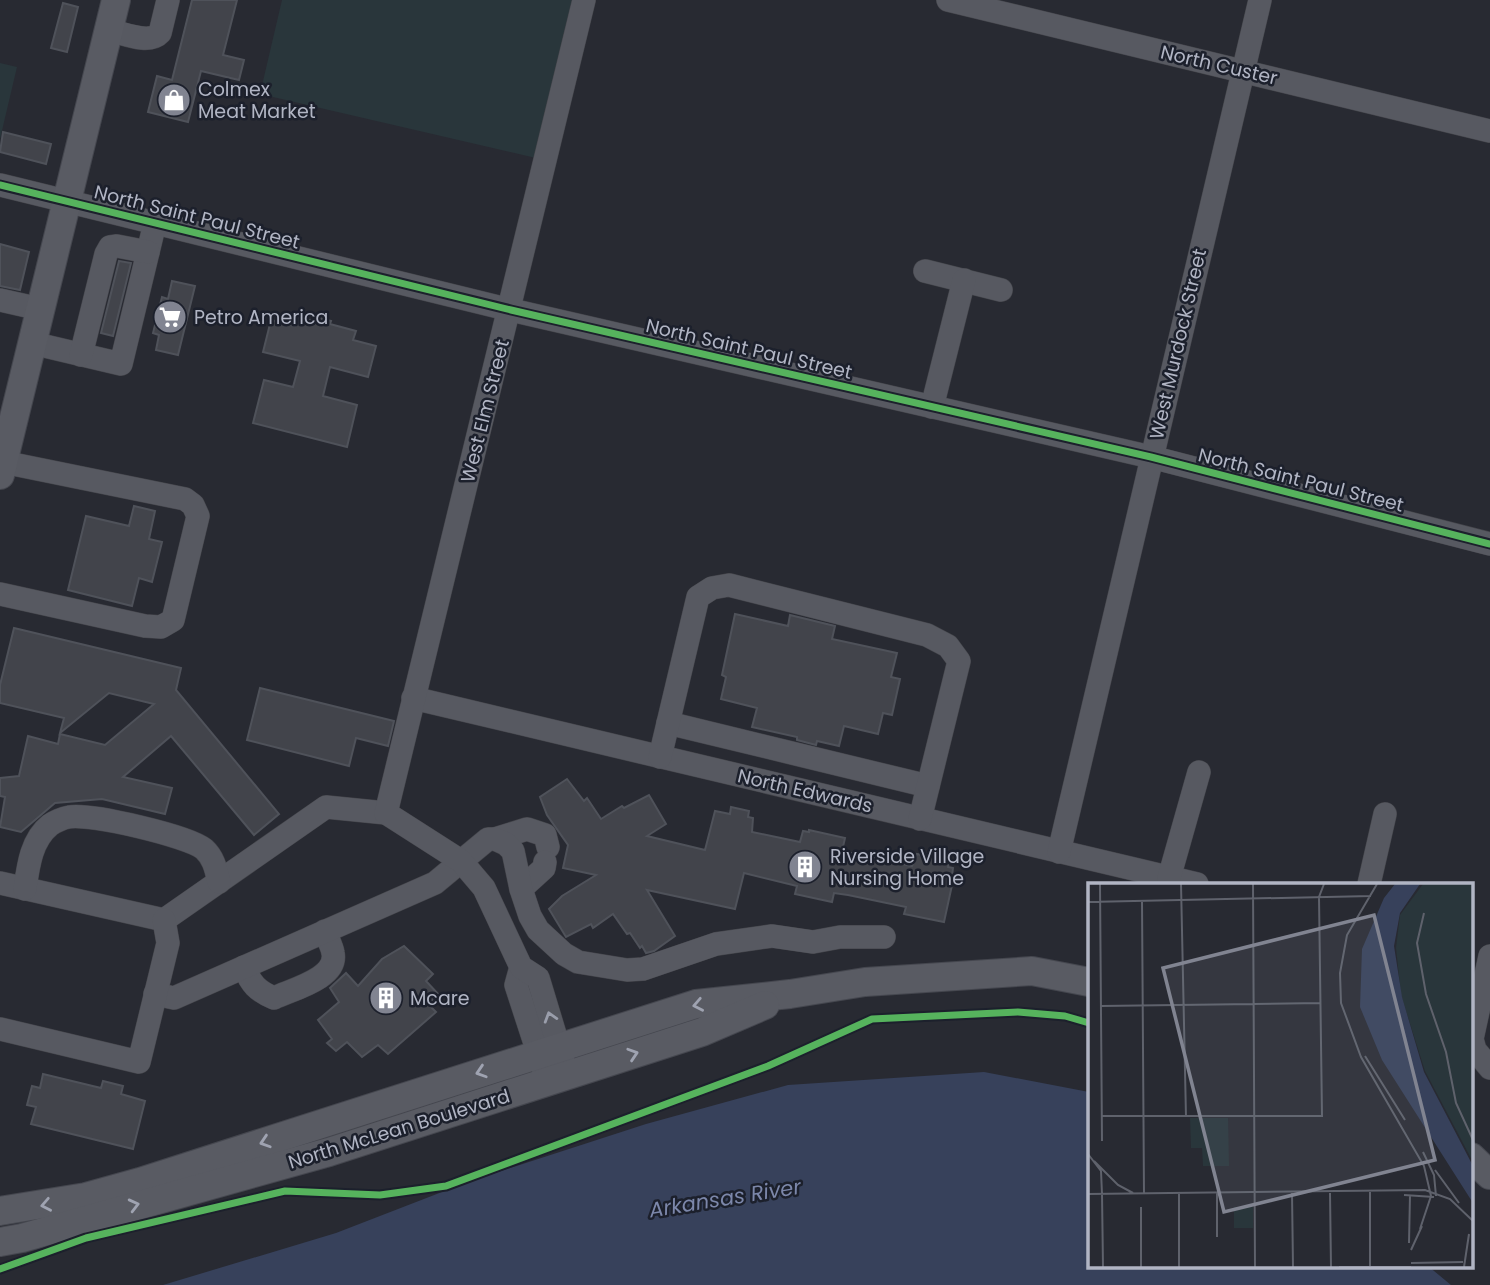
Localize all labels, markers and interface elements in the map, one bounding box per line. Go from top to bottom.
street label: North Custer [1158,38,1280,92]
place label: Colmex Meat Market [198,76,316,125]
shop icon: Colmex Meat Market [155,81,193,119]
street label: North Saint Paul Street [91,178,303,256]
street label: West Murdock Street [1143,246,1213,442]
supermarket icon: Petro America [151,298,189,336]
place label: Petro America [194,304,328,331]
street label: North Saint Paul Street [643,312,855,386]
street label: West Elm Street [454,336,516,486]
street label: North Saint Paul Street [1195,441,1407,519]
street label: North Edwards [735,762,875,820]
place label: Riverside Village Nursing Home [830,843,984,892]
building icon: Riverside Village Nursing Home [786,848,824,886]
inset map [1088,883,1472,1268]
building icon: Mcare [367,979,405,1017]
place label: Mcare [410,985,470,1012]
one-way arrow [692,997,704,1012]
one-way arrow [543,1011,558,1023]
one-way arrow [626,1048,638,1063]
one-way arrow [475,1064,488,1078]
street label: North McLean Boulevard [285,1082,513,1176]
one-way arrow [259,1134,271,1148]
water label: Arkansas River [646,1171,804,1224]
one-way arrow [40,1196,52,1211]
one-way arrow [128,1199,140,1213]

